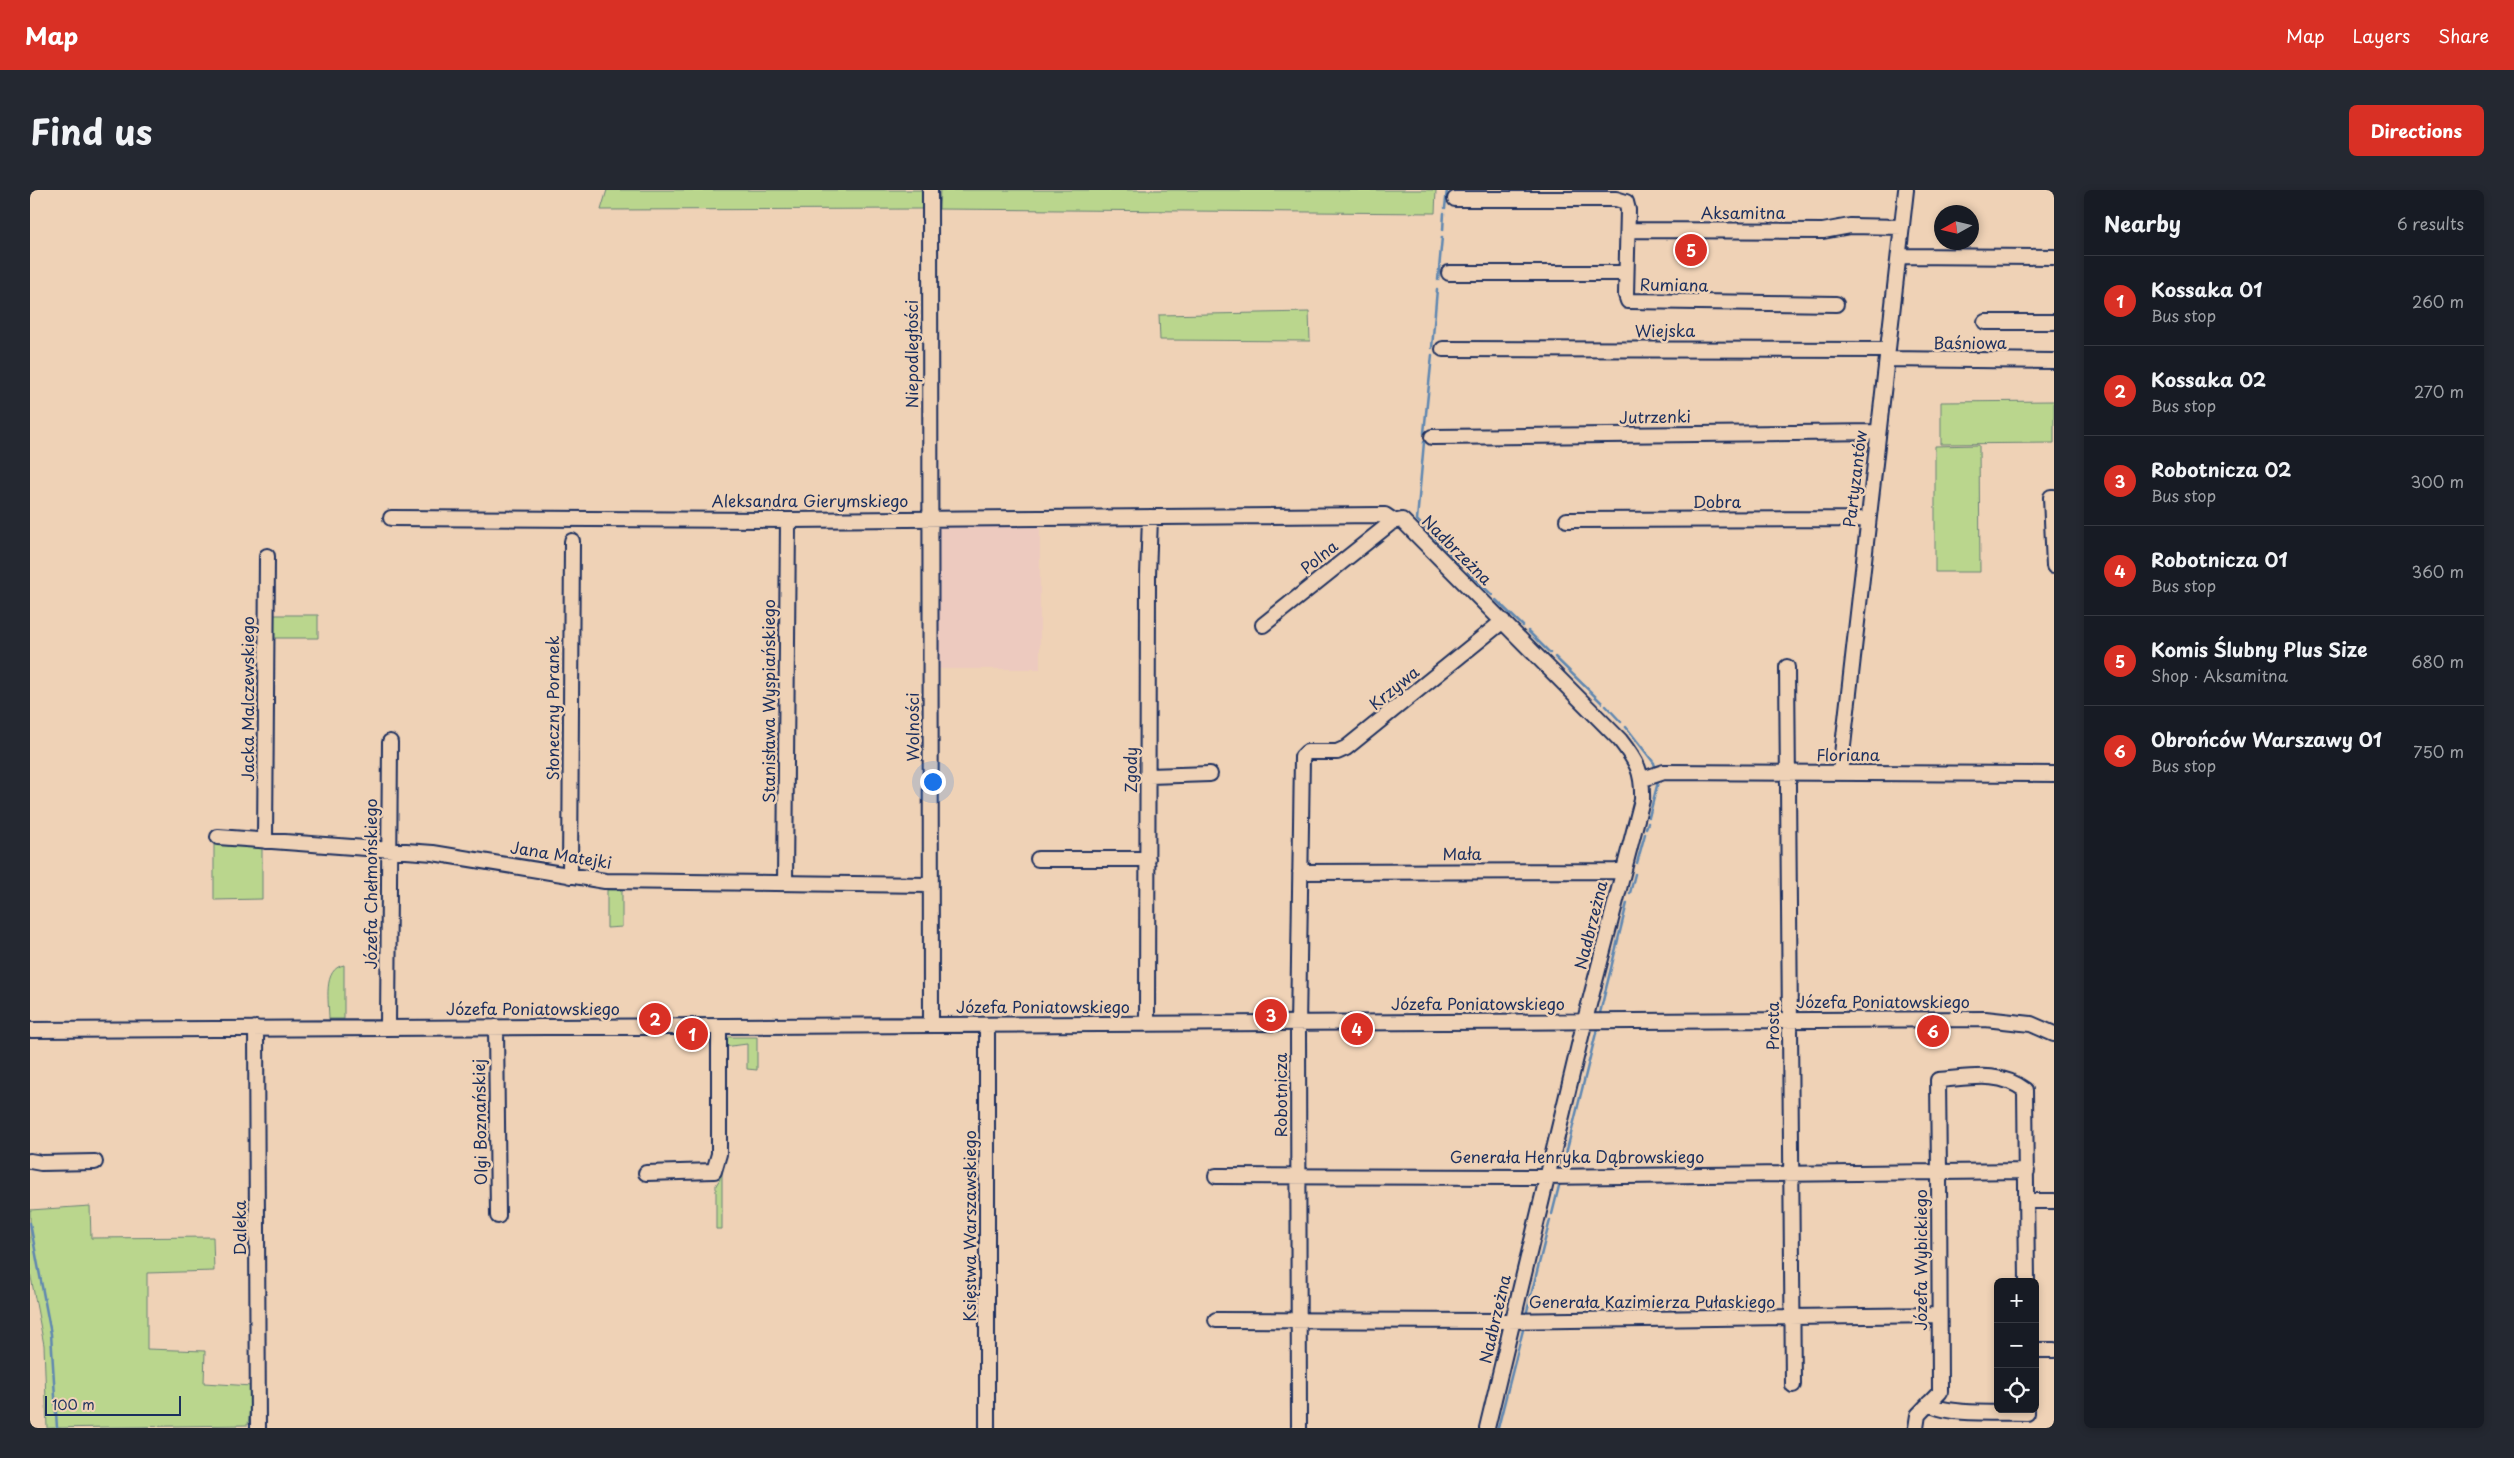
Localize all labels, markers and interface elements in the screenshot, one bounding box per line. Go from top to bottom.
text: Map [25,17,78,53]
text: Map [2286,22,2325,49]
text: Layers [2353,22,2410,49]
text: Share [2438,22,2489,49]
text: Find us [30,104,152,157]
button: Directions [2349,105,2484,156]
street label: Aksamitna [1701,200,1785,224]
north arrow [1934,205,1979,250]
text: Nearby [2104,207,2181,239]
text: 6 results [2397,211,2464,235]
pin: 5 [1675,231,1707,269]
street label: Rumiana [1639,271,1709,297]
text: Kossaka 01 [2151,275,2262,303]
text: 1 [2116,289,2124,313]
text: 260 m [2412,289,2464,313]
street label: Niepodległości [899,300,923,408]
text: Bus stop [2151,303,2216,327]
street label: Wiejska [1635,318,1695,342]
street label: Baśniowa [1933,330,2007,354]
text: Kossaka 02 [2151,365,2266,393]
text: 2 [2114,379,2126,403]
text: 270 m [2414,379,2464,403]
text: Bus stop [2151,393,2216,417]
street label: Jutrzenki [1619,403,1691,429]
street label: Partyzantów [1836,428,1872,529]
text: Robotnicza 02 [2151,455,2291,483]
text: 3 [2115,469,2125,493]
text: 300 m [2410,469,2464,493]
text: Bus stop [2151,483,2216,507]
street label: Aleksandra Gierymskiego [712,488,908,512]
street label: Dobra [1693,489,1741,513]
street label: Nadbrzeżna [1417,509,1498,590]
street label: Polna [1294,534,1342,579]
text: Robotnicza 01 [2151,545,2288,573]
text: 4 [2115,559,2125,583]
text: 360 m [2412,559,2464,583]
text: Bus stop [2151,573,2216,597]
street label: Stanisława Wyspiańskiego [756,599,780,803]
street label: Jacka Malczewskiego [235,616,259,782]
street label: Słoneczny Poranek [540,635,564,781]
text: Komis Ślubny Plus Size [2151,635,2367,663]
text: 5 [2115,649,2125,673]
text: 680 m [2411,649,2464,673]
street label: Krzywa [1363,660,1424,715]
text: Shop · Aksamitna [2151,663,2288,687]
street label: Wolności [900,693,924,761]
text: Obrońców Warszawy 01 [2151,725,2382,753]
text: 6 [2114,739,2126,763]
text: 750 m [2413,739,2464,763]
street label: Floriana [1816,742,1880,766]
street label: Zgody [1118,747,1142,793]
text: Bus stop [2151,753,2216,777]
your location [920,769,946,795]
street label: Józefa Chełmońskiego [358,798,382,970]
street label: Jana Matejki [509,834,614,874]
street label: Mała [1442,841,1482,865]
street label: Nadbrzeżna [1567,878,1613,972]
street label: Józefa Poniatowskiego [1796,989,1970,1013]
street label: Józefa Poniatowskiego [1391,991,1565,1015]
street label: Józefa Poniatowskiego [956,994,1130,1018]
street label: Józefa Poniatowskiego [446,996,620,1020]
pin: 3 [1255,996,1287,1034]
pin: 2 [639,1000,671,1038]
street label: Prosta [1760,1001,1784,1051]
pin: 4 [1341,1010,1373,1048]
pin: 6 [1917,1012,1949,1050]
pin: 1 [676,1015,708,1053]
street label: Robotnicza [1268,1053,1292,1137]
street label: Olgi Boznańskiej [466,1059,492,1185]
street label: Księstwa Warszawskiego [957,1130,981,1322]
street label: Generała Henryka Dąbrowskiego [1450,1144,1704,1168]
street label: Józefa Wybickiego [1908,1189,1932,1331]
street label: Daleka [227,1200,251,1256]
street label: Nadbrzeżna [1472,1272,1516,1366]
map controls [1994,1278,2039,1413]
button: + [1994,1278,2039,1323]
street label: Generała Kazimierza Pułaskiego [1529,1289,1775,1313]
button: − [1994,1323,2039,1368]
button: locate [1994,1368,2039,1413]
scale bar [45,1393,181,1416]
text: 100 m [52,1394,95,1415]

